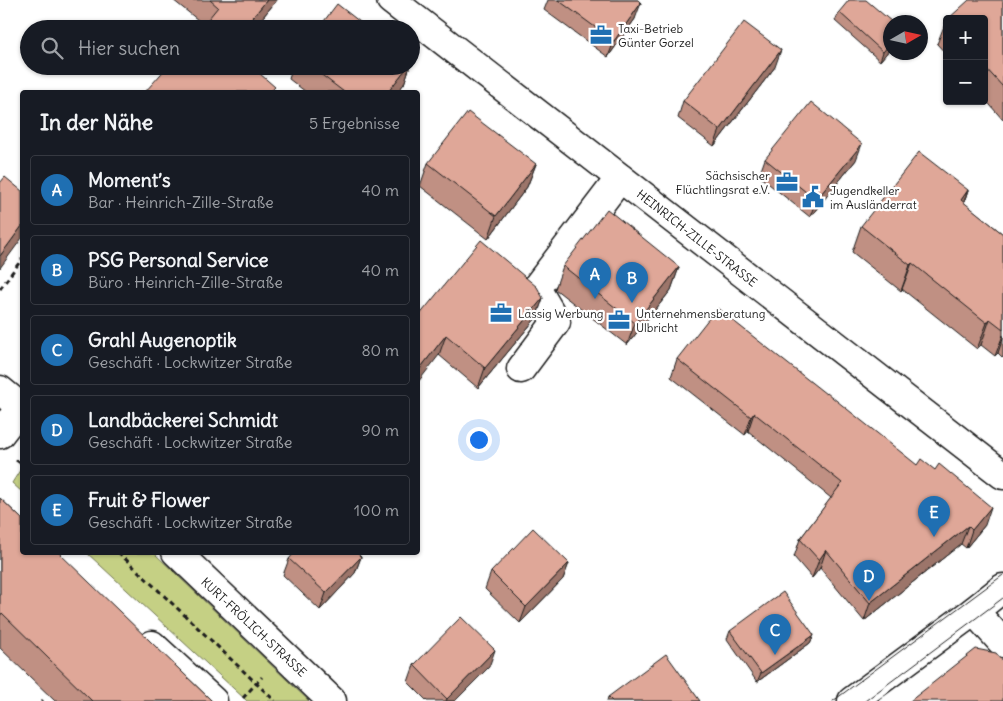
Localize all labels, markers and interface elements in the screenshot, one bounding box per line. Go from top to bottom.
north arrow [883,15,928,60]
map controls [943,15,988,105]
button: + [943,15,988,60]
search box [20,20,420,75]
place label: Taxi-Betrieb Günter Gorzel [618,21,694,50]
office icon: Taxi-Betrieb Günter Gorzel [588,22,614,48]
icon: search [38,34,66,62]
text: Hier suchen [78,36,180,60]
button: − [943,60,988,105]
text: In der Nähe [40,109,153,136]
text: 5 Ergebnisse [309,113,400,133]
text: Moment’s [88,168,171,192]
place label: Sächsischer Flüchtlingsrat e.V. [676,168,770,197]
office icon: Sächsischer Flüchtlingsrat e.V. [774,169,800,195]
text: A [52,180,62,200]
text: 40 m [361,180,399,200]
place label: Jugendkeller im Ausländerrat [830,183,917,212]
public building icon: Jugendkeller im Ausländerrat [800,184,826,210]
street label: HEINRICH-ZILLE-STRASSE [634,186,760,290]
text: Bar · Heinrich-Zille-Straße [88,192,274,212]
text: PSG Personal Service [88,248,268,272]
pin: A [579,258,611,299]
text: B [52,260,62,280]
text: 40 m [361,260,399,280]
pin: B [616,262,648,303]
text: Büro · Heinrich-Zille-Straße [88,272,283,292]
office icon: Lässig Werbung [488,300,514,326]
place label: Lässig Werbung [518,306,604,321]
place label: Unternehmensberatung Ulbricht [636,306,765,335]
office icon: Unternehmensberatung Ulbricht [606,307,632,333]
text: Grahl Augenoptik [88,328,237,352]
text: C [52,340,62,360]
text: 80 m [361,340,399,360]
text: Geschäft · Lockwitzer Straße [88,352,292,372]
text: Landbäckerei Schmidt [88,408,278,432]
text: D [51,420,63,440]
text: 90 m [361,420,399,440]
your location [466,427,492,453]
text: Geschäft · Lockwitzer Straße [88,432,292,452]
text: Fruit & Flower [88,488,210,512]
pin: E [918,496,950,537]
text: E [52,500,62,520]
text: 100 m [354,500,399,520]
text: Geschäft · Lockwitzer Straße [88,512,292,532]
pin: D [853,560,885,601]
street label: KURT-FRÖLICH-STRASSE [198,574,310,680]
pin: C [759,614,791,655]

